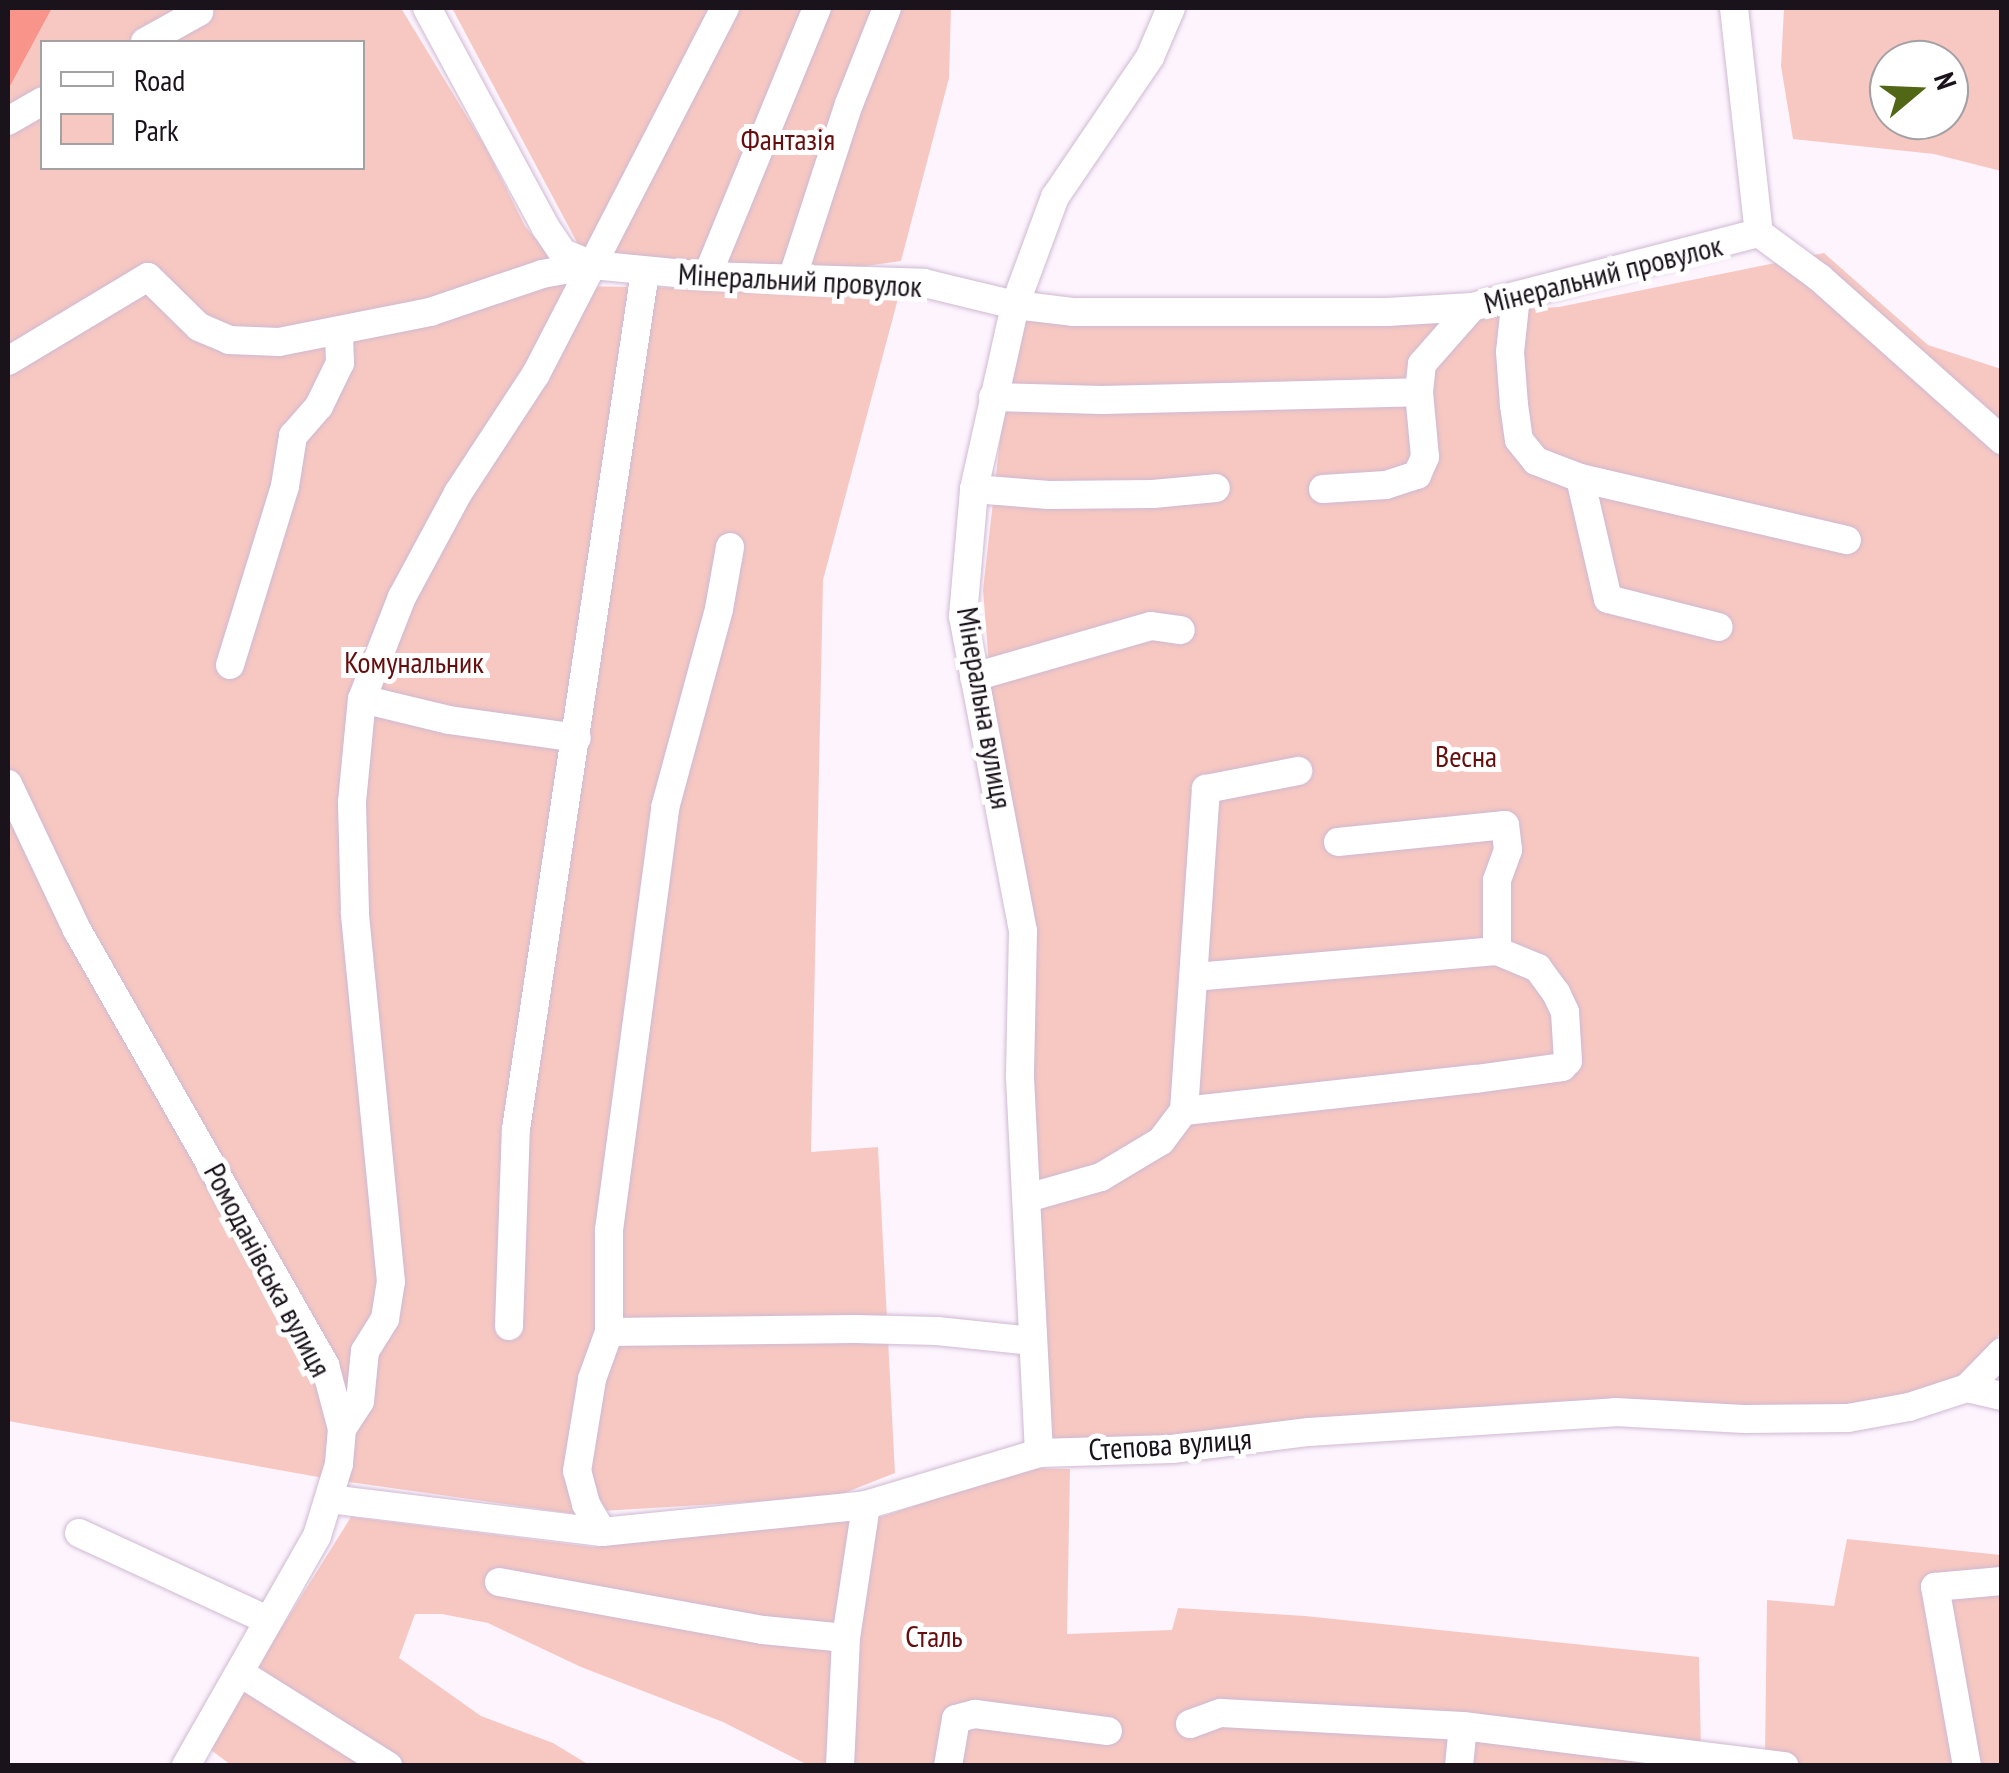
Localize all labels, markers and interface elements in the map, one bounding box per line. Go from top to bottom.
legend [40,40,365,170]
north arrow [1869,40,1969,140]
text: Road [134,60,185,99]
text: N [1926,68,1966,94]
text: Park [134,110,179,149]
park label: Фантазія [741,121,835,157]
street label: Мінеральний провулок [1480,227,1726,321]
street label: Мінеральний провулок [677,256,923,304]
street label: Мінеральна вулиця [950,604,1020,812]
park label: Комунальник [344,644,484,680]
park label: Весна [1435,738,1497,774]
street label: Ромоданівська вулиця [197,1157,339,1383]
street label: Степова вулиця [1087,1420,1253,1468]
park label: Сталь [905,1618,963,1654]

